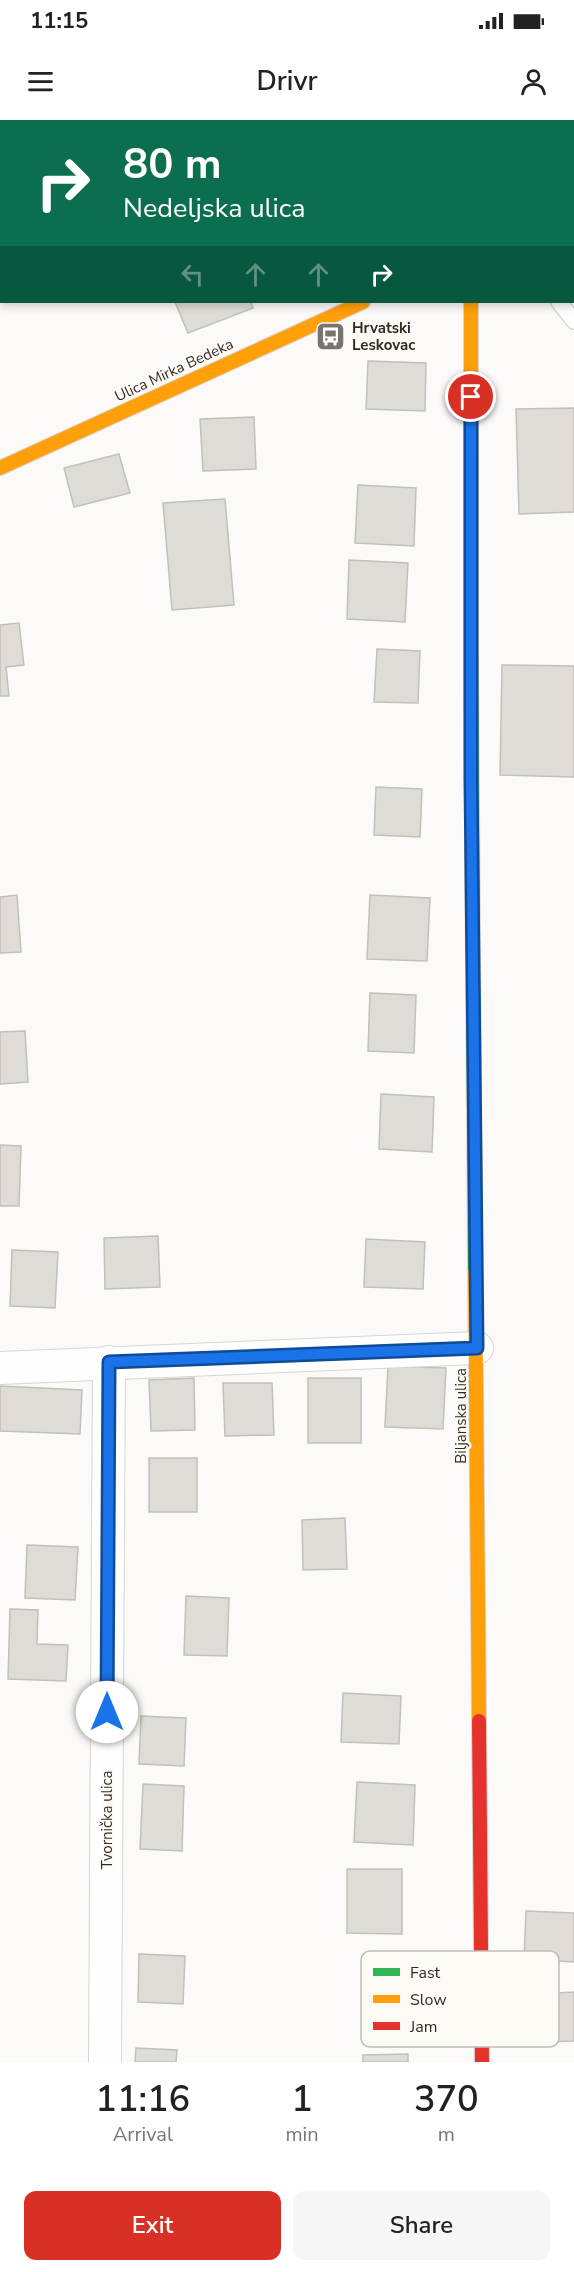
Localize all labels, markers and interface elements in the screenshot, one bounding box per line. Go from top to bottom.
text: 11:15 [30,6,88,36]
text: Drivr [256,63,318,100]
icon: menu [24,65,57,98]
icon: person [517,65,550,98]
text: 80 m [123,136,222,193]
icon: right [24,144,102,222]
text: Nedeljska ulica [123,190,306,227]
icon: left [176,258,209,291]
icon: ahead [239,258,272,291]
icon: ahead [302,258,335,291]
icon: right [365,258,398,291]
place label: Hrvatski Leskovac [352,318,415,355]
bus stop icon: Hrvatski Leskovac [315,321,347,353]
street label: Ulica Mirka Bedeka [111,334,237,406]
pin [445,371,496,422]
icon: arrive [454,380,487,413]
street label: Biljanska ulica [451,1368,471,1464]
position arrow [75,1680,139,1744]
street label: Tvornička ulica [97,1771,117,1869]
legend [361,1951,559,2047]
text: Fast [410,1962,441,1984]
text: Slow [410,1989,447,2011]
text: Jam [409,2016,437,2038]
text: 11:16 [95,2075,190,2124]
text: 1 [291,2075,313,2124]
text: 370 [414,2075,479,2124]
text: Arrival [113,2121,173,2148]
text: min [286,2121,319,2148]
text: m [438,2121,455,2148]
button: Exit [24,2191,281,2260]
button: Share [293,2191,550,2260]

